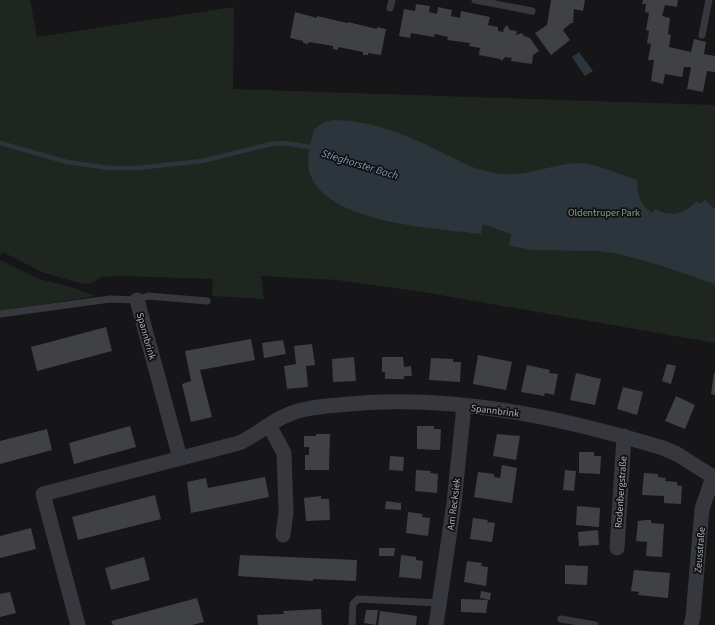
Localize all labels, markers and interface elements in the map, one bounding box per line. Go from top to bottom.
water label: Stieghorster Bach [320,146,400,183]
park label: Oldentruper Park [568,206,640,220]
street label: Spannbrink [133,311,159,362]
street label: Spannbrink [470,401,520,421]
street label: Rodenbergstraße [611,456,631,529]
street label: Am Recksiek [444,477,464,531]
street label: Zeusstraße [691,526,709,574]

